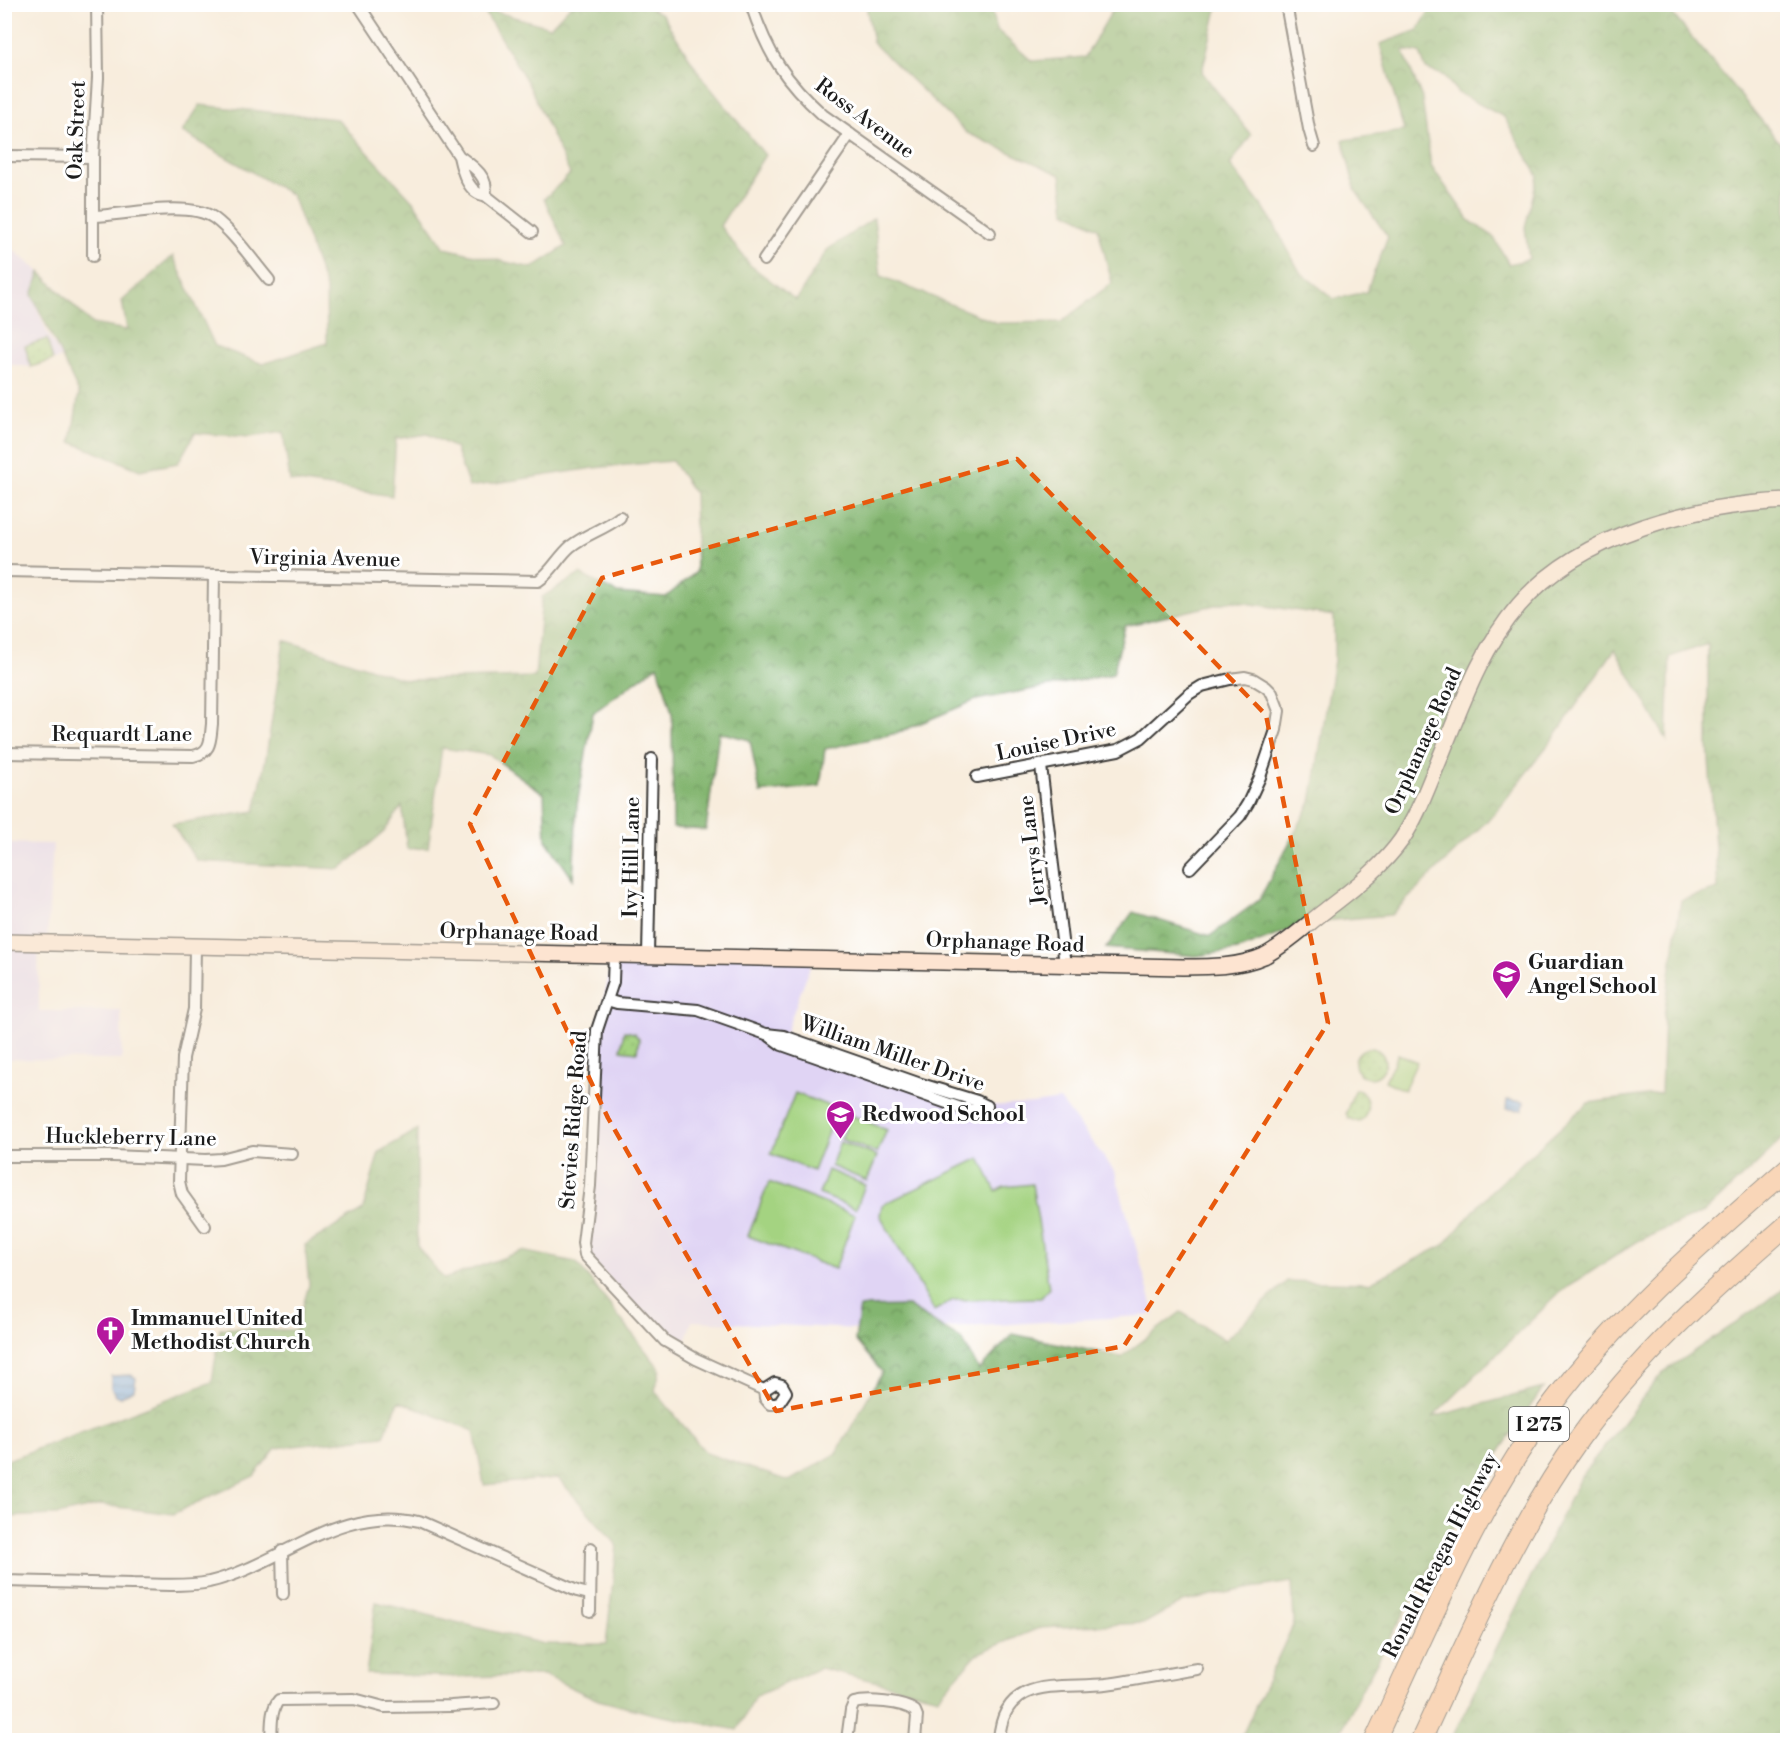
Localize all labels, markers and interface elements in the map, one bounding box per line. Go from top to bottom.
street label: Ross Avenue [809,73,919,165]
street label: Oak Street [62,79,92,180]
street label: Virginia Avenue [248,545,401,573]
street label: Orphanage Road [1380,664,1468,819]
street label: Louise Drive [994,717,1119,767]
street label: Requardt Lane [52,722,192,748]
street label: Jerrys Lane [1013,794,1053,907]
street label: Ivy Hill Lane [618,796,646,918]
street label: Orphanage Road [439,919,599,947]
street label: Orphanage Road [925,927,1085,959]
place label: Guardian Angel School [1527,950,1657,1000]
school or university icon: Guardian Angel School [1491,958,1523,1000]
street label: William Miller Drive [796,1010,988,1098]
street label: Stevies Ridge Road [555,1030,593,1210]
school or university icon: Redwood School [825,1098,857,1140]
place label: Redwood School [862,1102,1025,1128]
street label: Huckleberry Lane [45,1124,217,1152]
place label: Immanuel United Methodist Church [131,1306,310,1356]
church icon: Immanuel United Methodist Church [94,1314,126,1356]
road number: I 275 [1509,1407,1569,1441]
street label: Ronald Reagan Highway [1378,1447,1505,1663]

